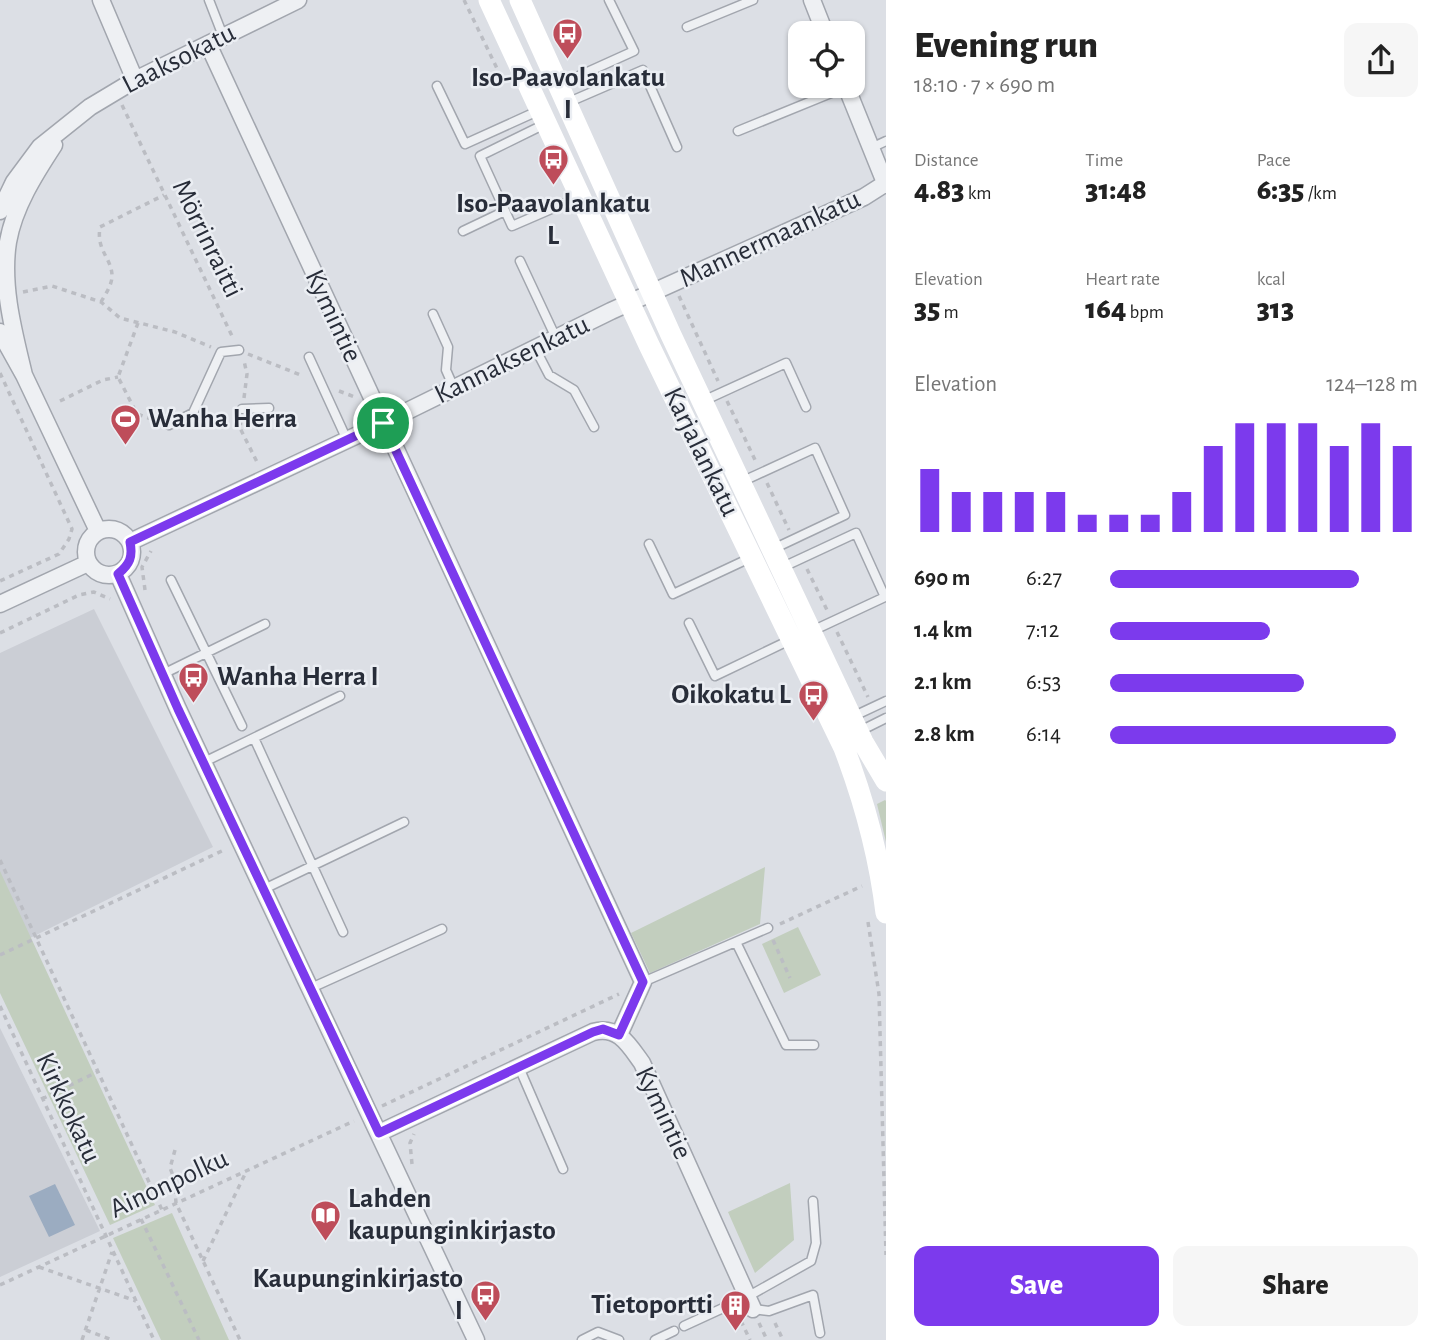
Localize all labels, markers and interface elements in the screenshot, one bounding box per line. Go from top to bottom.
bus stop icon: Iso-Paavolankatu I [551,17,585,61]
street label: Laaksokatu [118,19,240,99]
map controls [788,21,865,98]
button: locate [788,21,865,98]
button: share [1344,23,1418,97]
text: Evening run [914,27,1098,65]
place label: Iso-Paavolankatu I [471,64,665,124]
text: 18:10 · 7 × 690 m [914,74,1055,97]
bus stop icon: Iso-Paavolankatu L [536,143,570,187]
text: Distance [914,151,978,170]
text: Time [1085,151,1123,170]
text: Pace [1257,151,1291,170]
text: 4.83 [914,175,965,205]
text: 31:48 [1085,175,1147,205]
text: 6:35 [1257,175,1305,205]
street label: Mörrinraitti [167,176,247,302]
text: km [965,184,992,203]
text: /km [1305,184,1337,203]
street label: Mannermaankatu [675,185,865,293]
place label: Iso-Paavolankatu L [456,190,650,250]
street label: Kymintie [299,265,367,367]
text: Elevation [914,270,983,289]
text: Heart rate [1085,270,1160,289]
text: kcal [1257,270,1286,289]
text: 35 [914,294,940,324]
text: 164 [1085,294,1126,324]
text: 313 [1257,294,1294,324]
text: m [940,303,959,322]
text: bpm [1126,303,1164,322]
street label: Kannaksenkatu [430,311,594,409]
text: Elevation [914,373,997,396]
text: 124–128 m [1326,373,1418,396]
street label: Karjalankatu [658,383,744,521]
pin [353,393,413,453]
sports icon: Wanha Herra [108,402,142,446]
icon: arrive [364,404,402,442]
place label: Wanha Herra [148,405,297,433]
text: 690 m [914,567,970,590]
text: 6:27 [1026,567,1062,590]
text: 1.4 km [914,619,973,642]
text: 7:12 [1026,619,1059,642]
bus stop icon: Wanha Herra I [177,660,211,704]
place label: Wanha Herra I [217,663,379,691]
text: 2.1 km [914,671,972,694]
text: 6:53 [1026,671,1061,694]
bus stop icon: Oikokatu L [797,678,831,722]
place label: Oikokatu L [671,681,792,709]
text: 2.8 km [914,723,975,746]
text: 6:14 [1026,723,1061,746]
street label: Kirkkokatu [30,1048,106,1168]
street label: Kymintie [629,1062,697,1164]
street label: Ainonpolku [105,1144,233,1224]
place label: Lahden kaupunginkirjasto [348,1185,556,1245]
library icon: Lahden kaupunginkirjasto [308,1198,342,1242]
button: Save [914,1246,1159,1326]
button: Share [1173,1246,1418,1326]
place label: Kaupunginkirjasto I [252,1265,463,1325]
bus stop icon: Kaupunginkirjasto I [469,1278,503,1322]
building icon: Tietoportti [719,1288,753,1332]
place label: Tietoportti [591,1291,713,1319]

